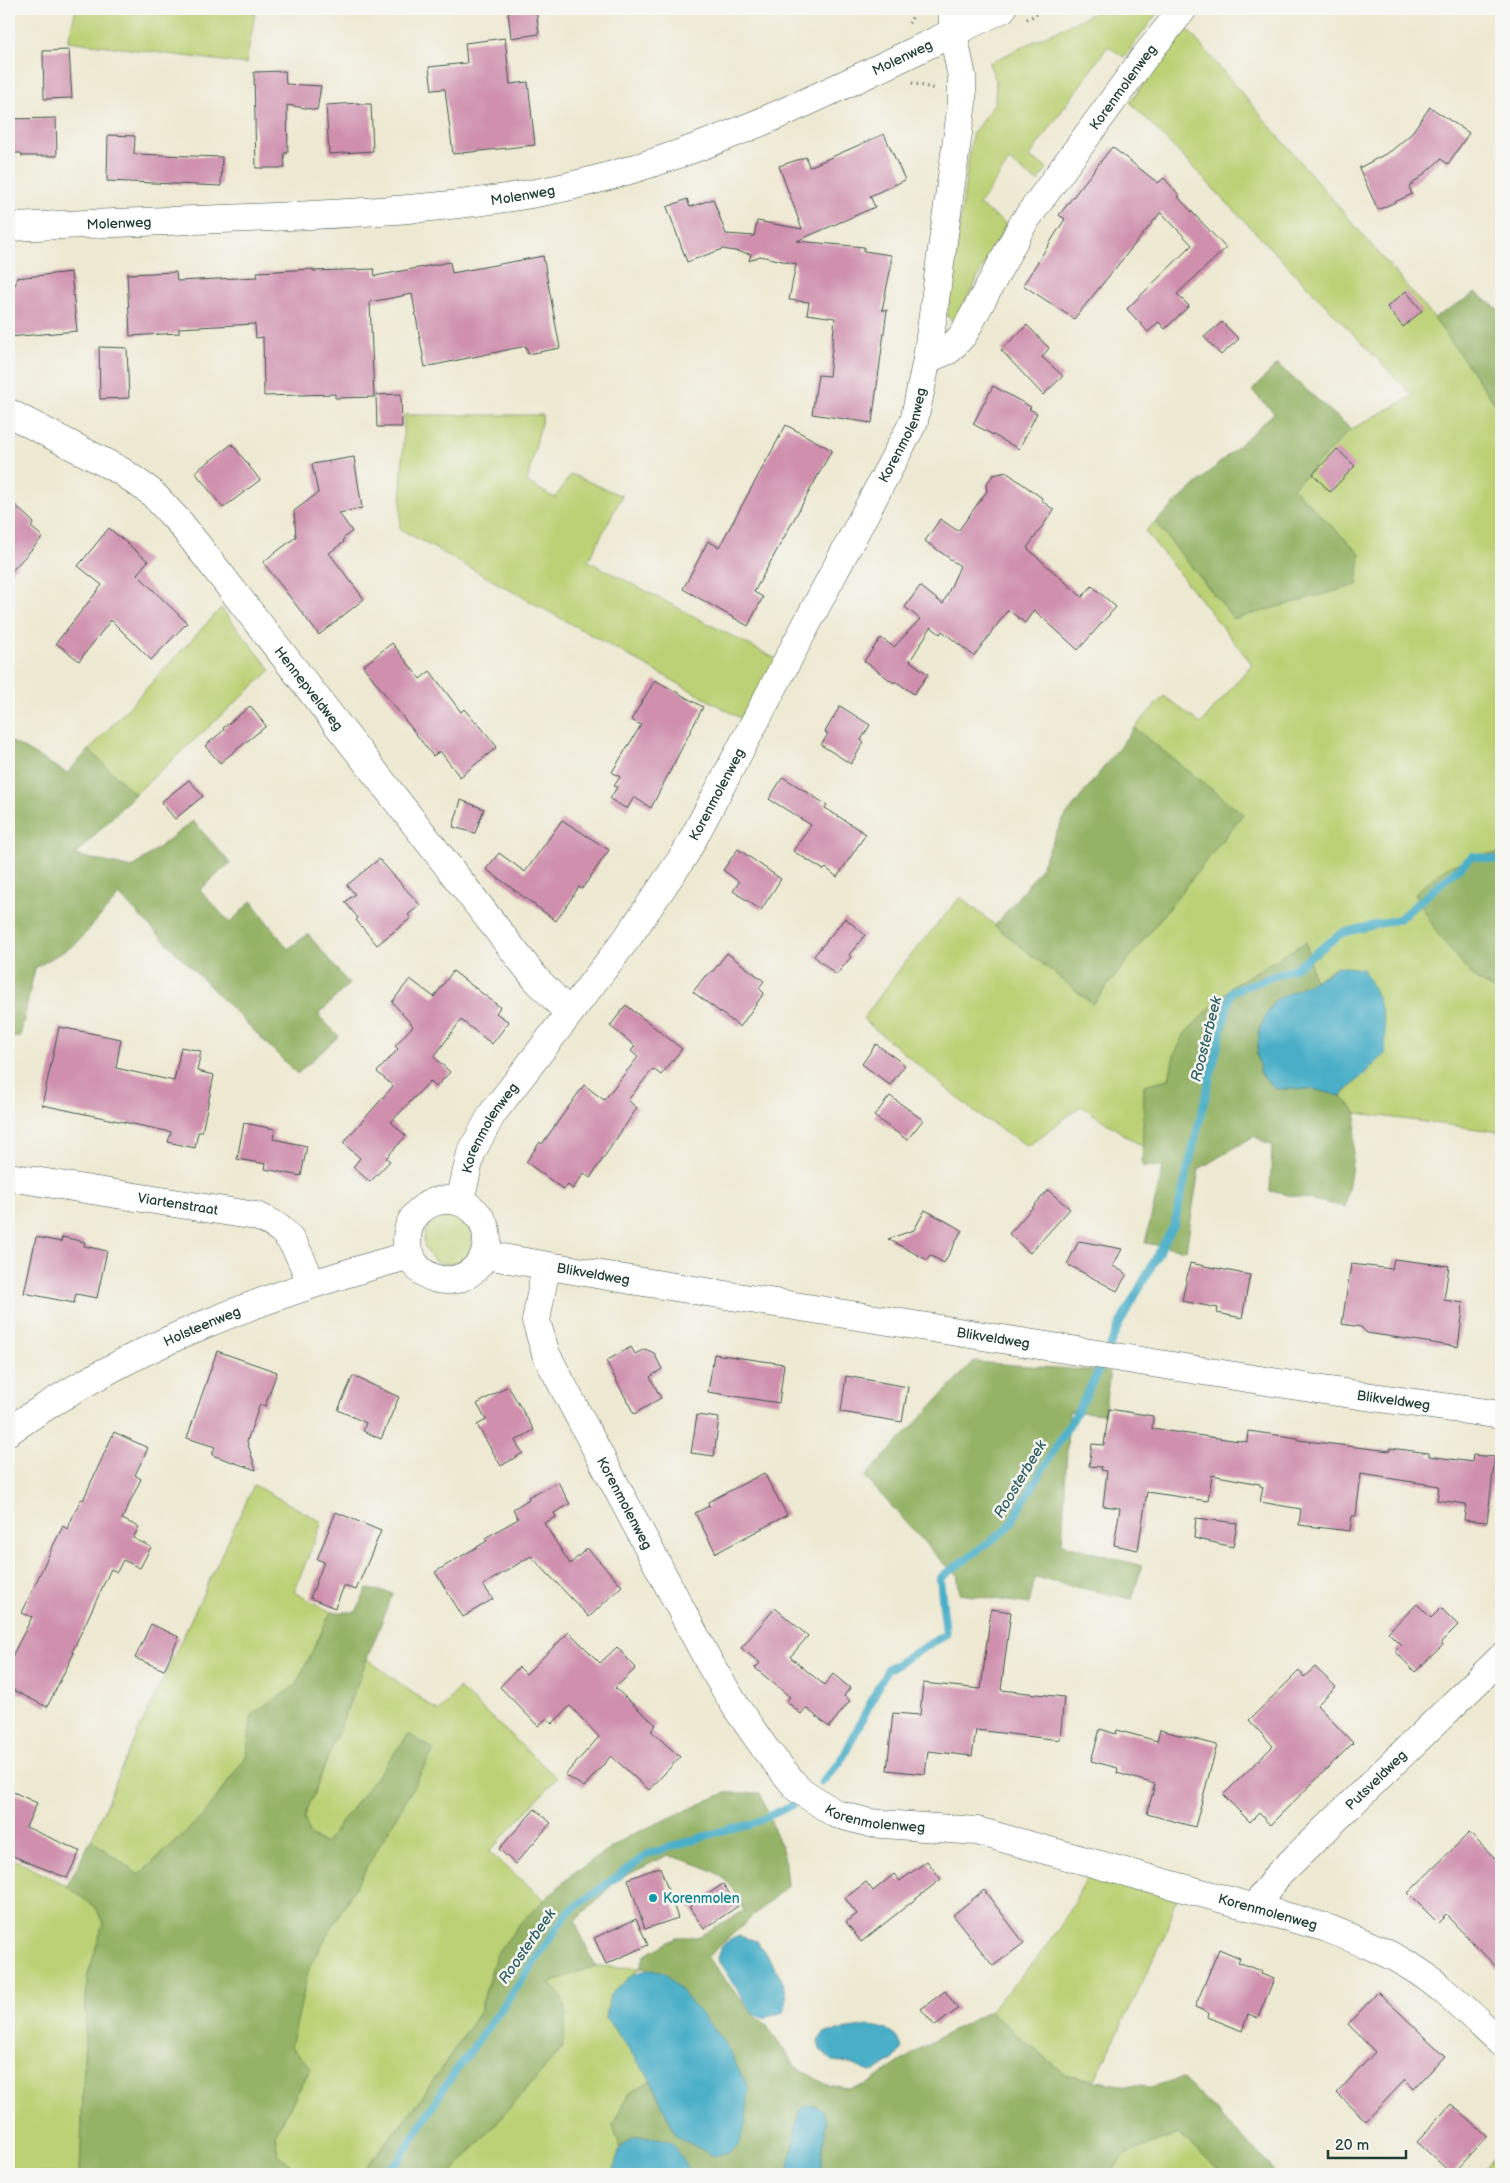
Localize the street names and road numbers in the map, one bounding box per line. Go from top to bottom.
street label: Molenweg [869,36,935,79]
street label: Korenmolenweg [1086,41,1160,133]
street label: Molenweg [490,182,556,209]
street label: Molenweg [86,214,152,233]
street label: Korenmolenweg [875,386,930,486]
street label: Hennepveldweg [271,643,347,734]
street label: Korenmolenweg [686,745,748,844]
street label: Korenmolenweg [459,1079,522,1175]
street label: Viartenstraat [136,1189,220,1219]
street label: Blikveldweg [555,1259,631,1289]
street label: Holsteenweg [161,1303,243,1350]
street label: Blikveldweg [955,1324,1031,1352]
street label: Blikveldweg [1356,1387,1431,1414]
street label: Korenmolenweg [593,1454,656,1552]
street label: Putsveldweg [1342,1747,1410,1814]
street label: Korenmolenweg [821,1801,926,1836]
street label: Korenmolenweg [1216,1890,1319,1934]

